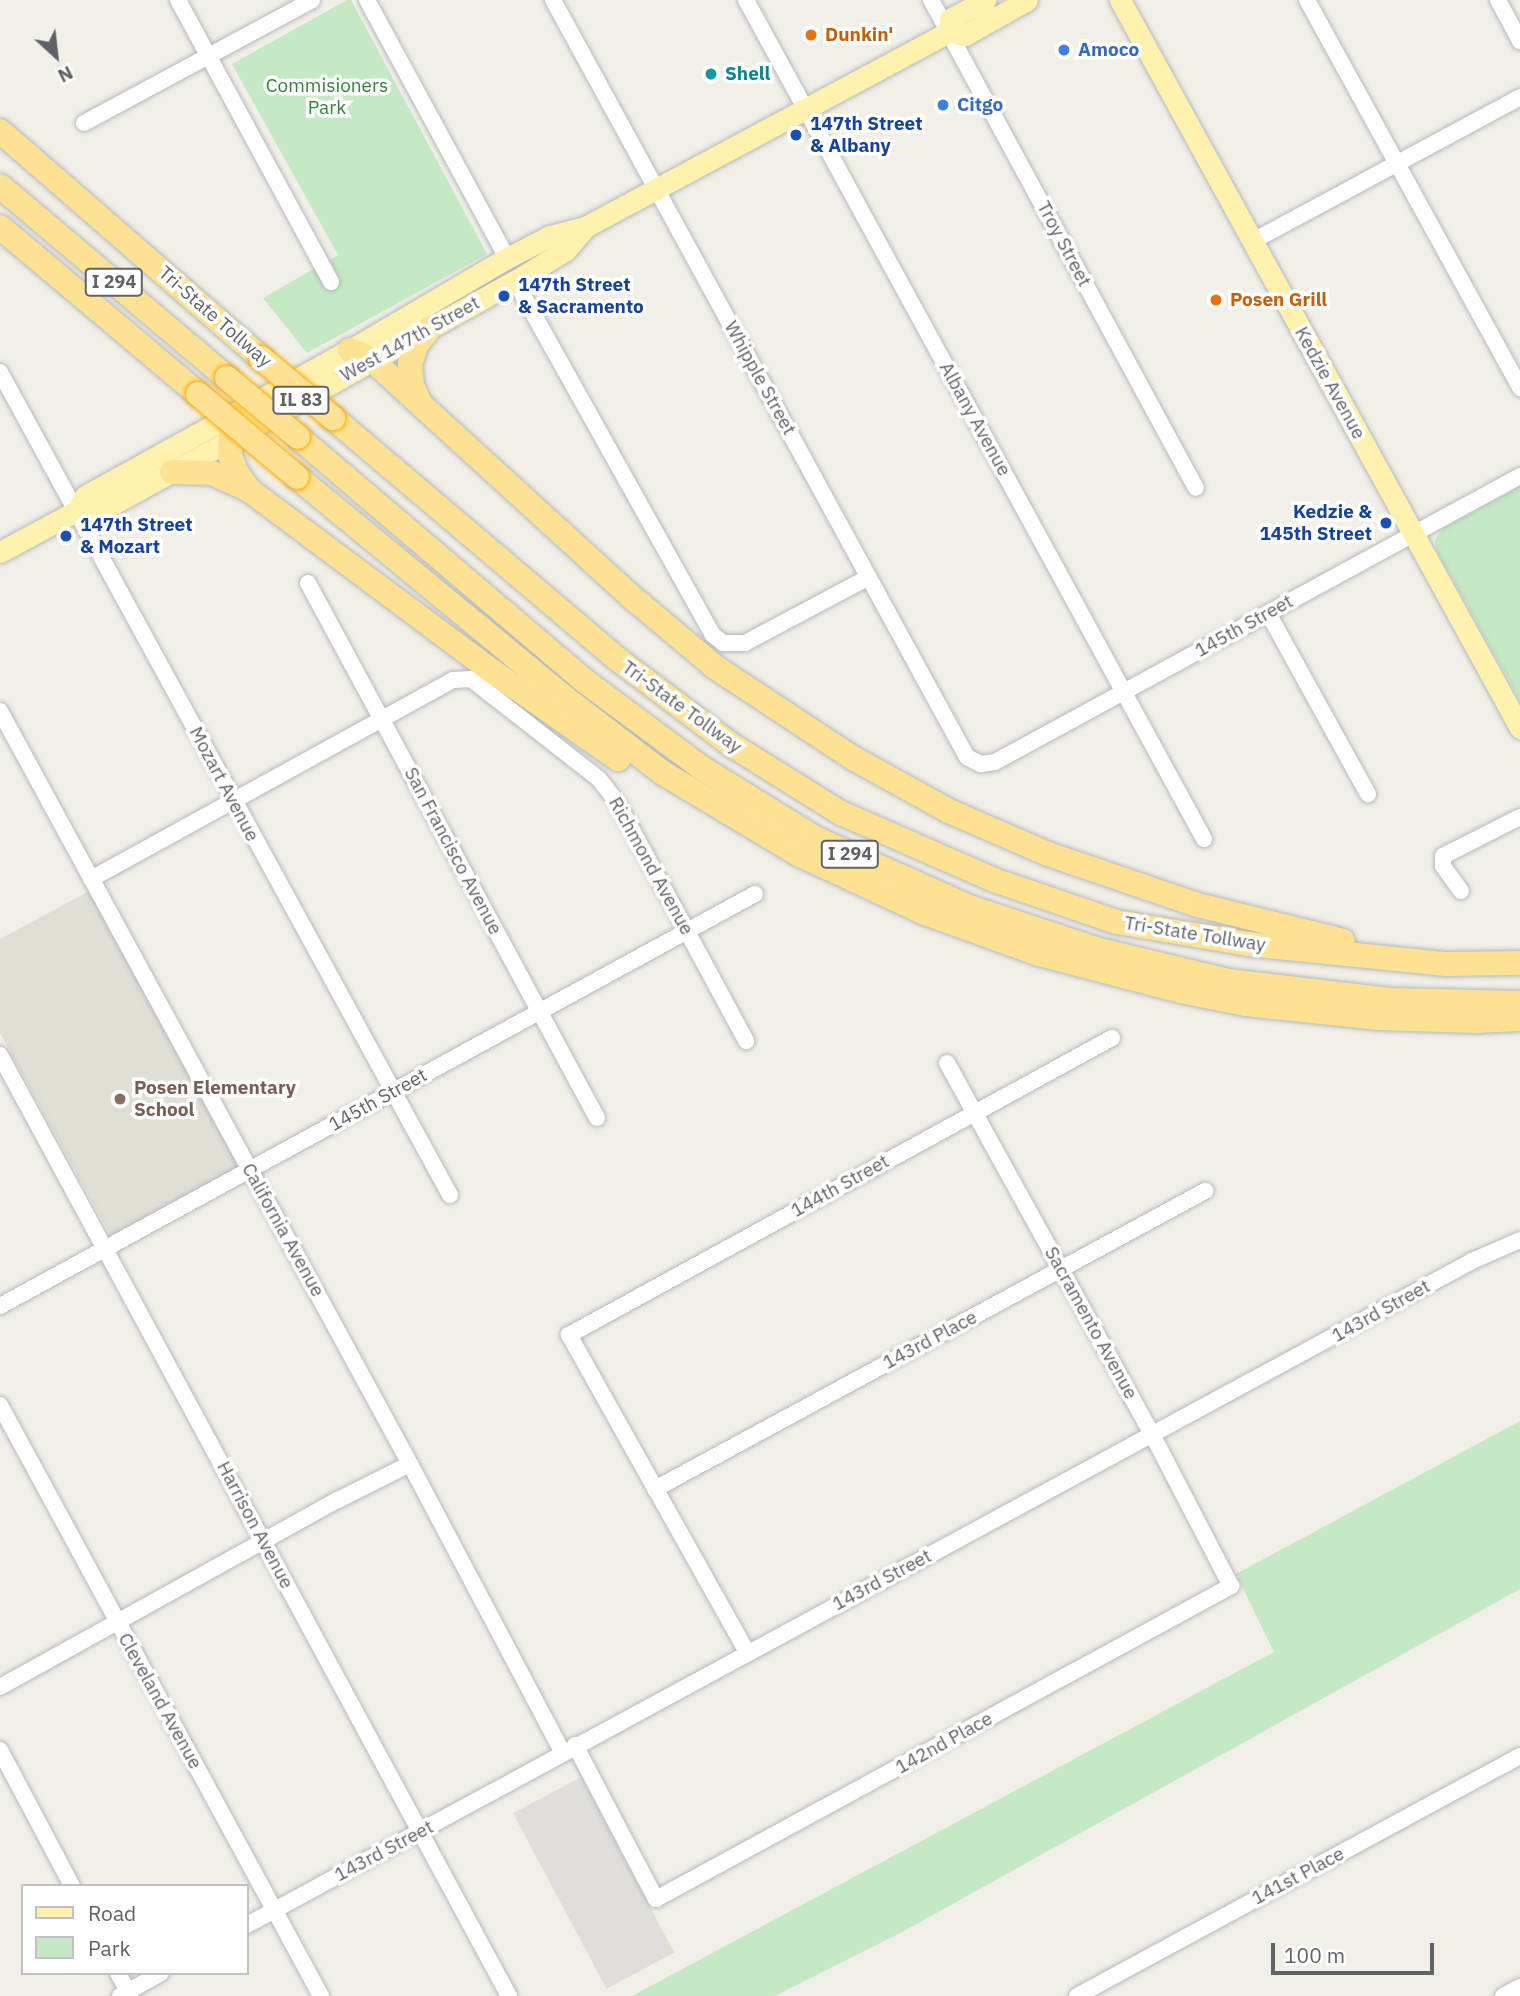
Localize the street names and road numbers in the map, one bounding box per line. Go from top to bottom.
street label: Troy Street [1032,197,1096,291]
street label: Tri-State Tollway [154,262,276,372]
road number: I 294 [84,268,144,296]
street label: West 147th Street [336,291,484,387]
street label: Whipple Street [719,317,801,439]
street label: Kedzie Avenue [1290,323,1370,443]
street label: Albany Avenue [934,358,1016,480]
road number: IL 83 [271,386,331,414]
street label: 145th Street [1191,590,1297,662]
street label: Tri-State Tollway [618,656,746,758]
street label: Mozart Avenue [184,723,264,845]
street label: San Francisco Avenue [399,763,507,939]
street label: Richmond Avenue [604,793,698,939]
road number: I 294 [820,840,880,868]
street label: Tri-State Tollway [1123,912,1267,956]
street label: 145th Street [325,1064,431,1136]
street label: 144th Street [787,1150,893,1222]
street label: California Avenue [237,1159,329,1301]
street label: Sacramento Avenue [1040,1243,1142,1403]
street label: 143rd Street [1328,1275,1434,1347]
street label: 143rd Place [879,1306,981,1374]
street label: Harrison Avenue [212,1457,298,1593]
street label: 143rd Street [829,1544,935,1616]
street label: Cleveland Avenue [113,1629,207,1773]
street label: 142nd Place [892,1707,996,1779]
street label: 143rd Street [331,1815,437,1887]
street label: 141st Place [1248,1842,1348,1910]

